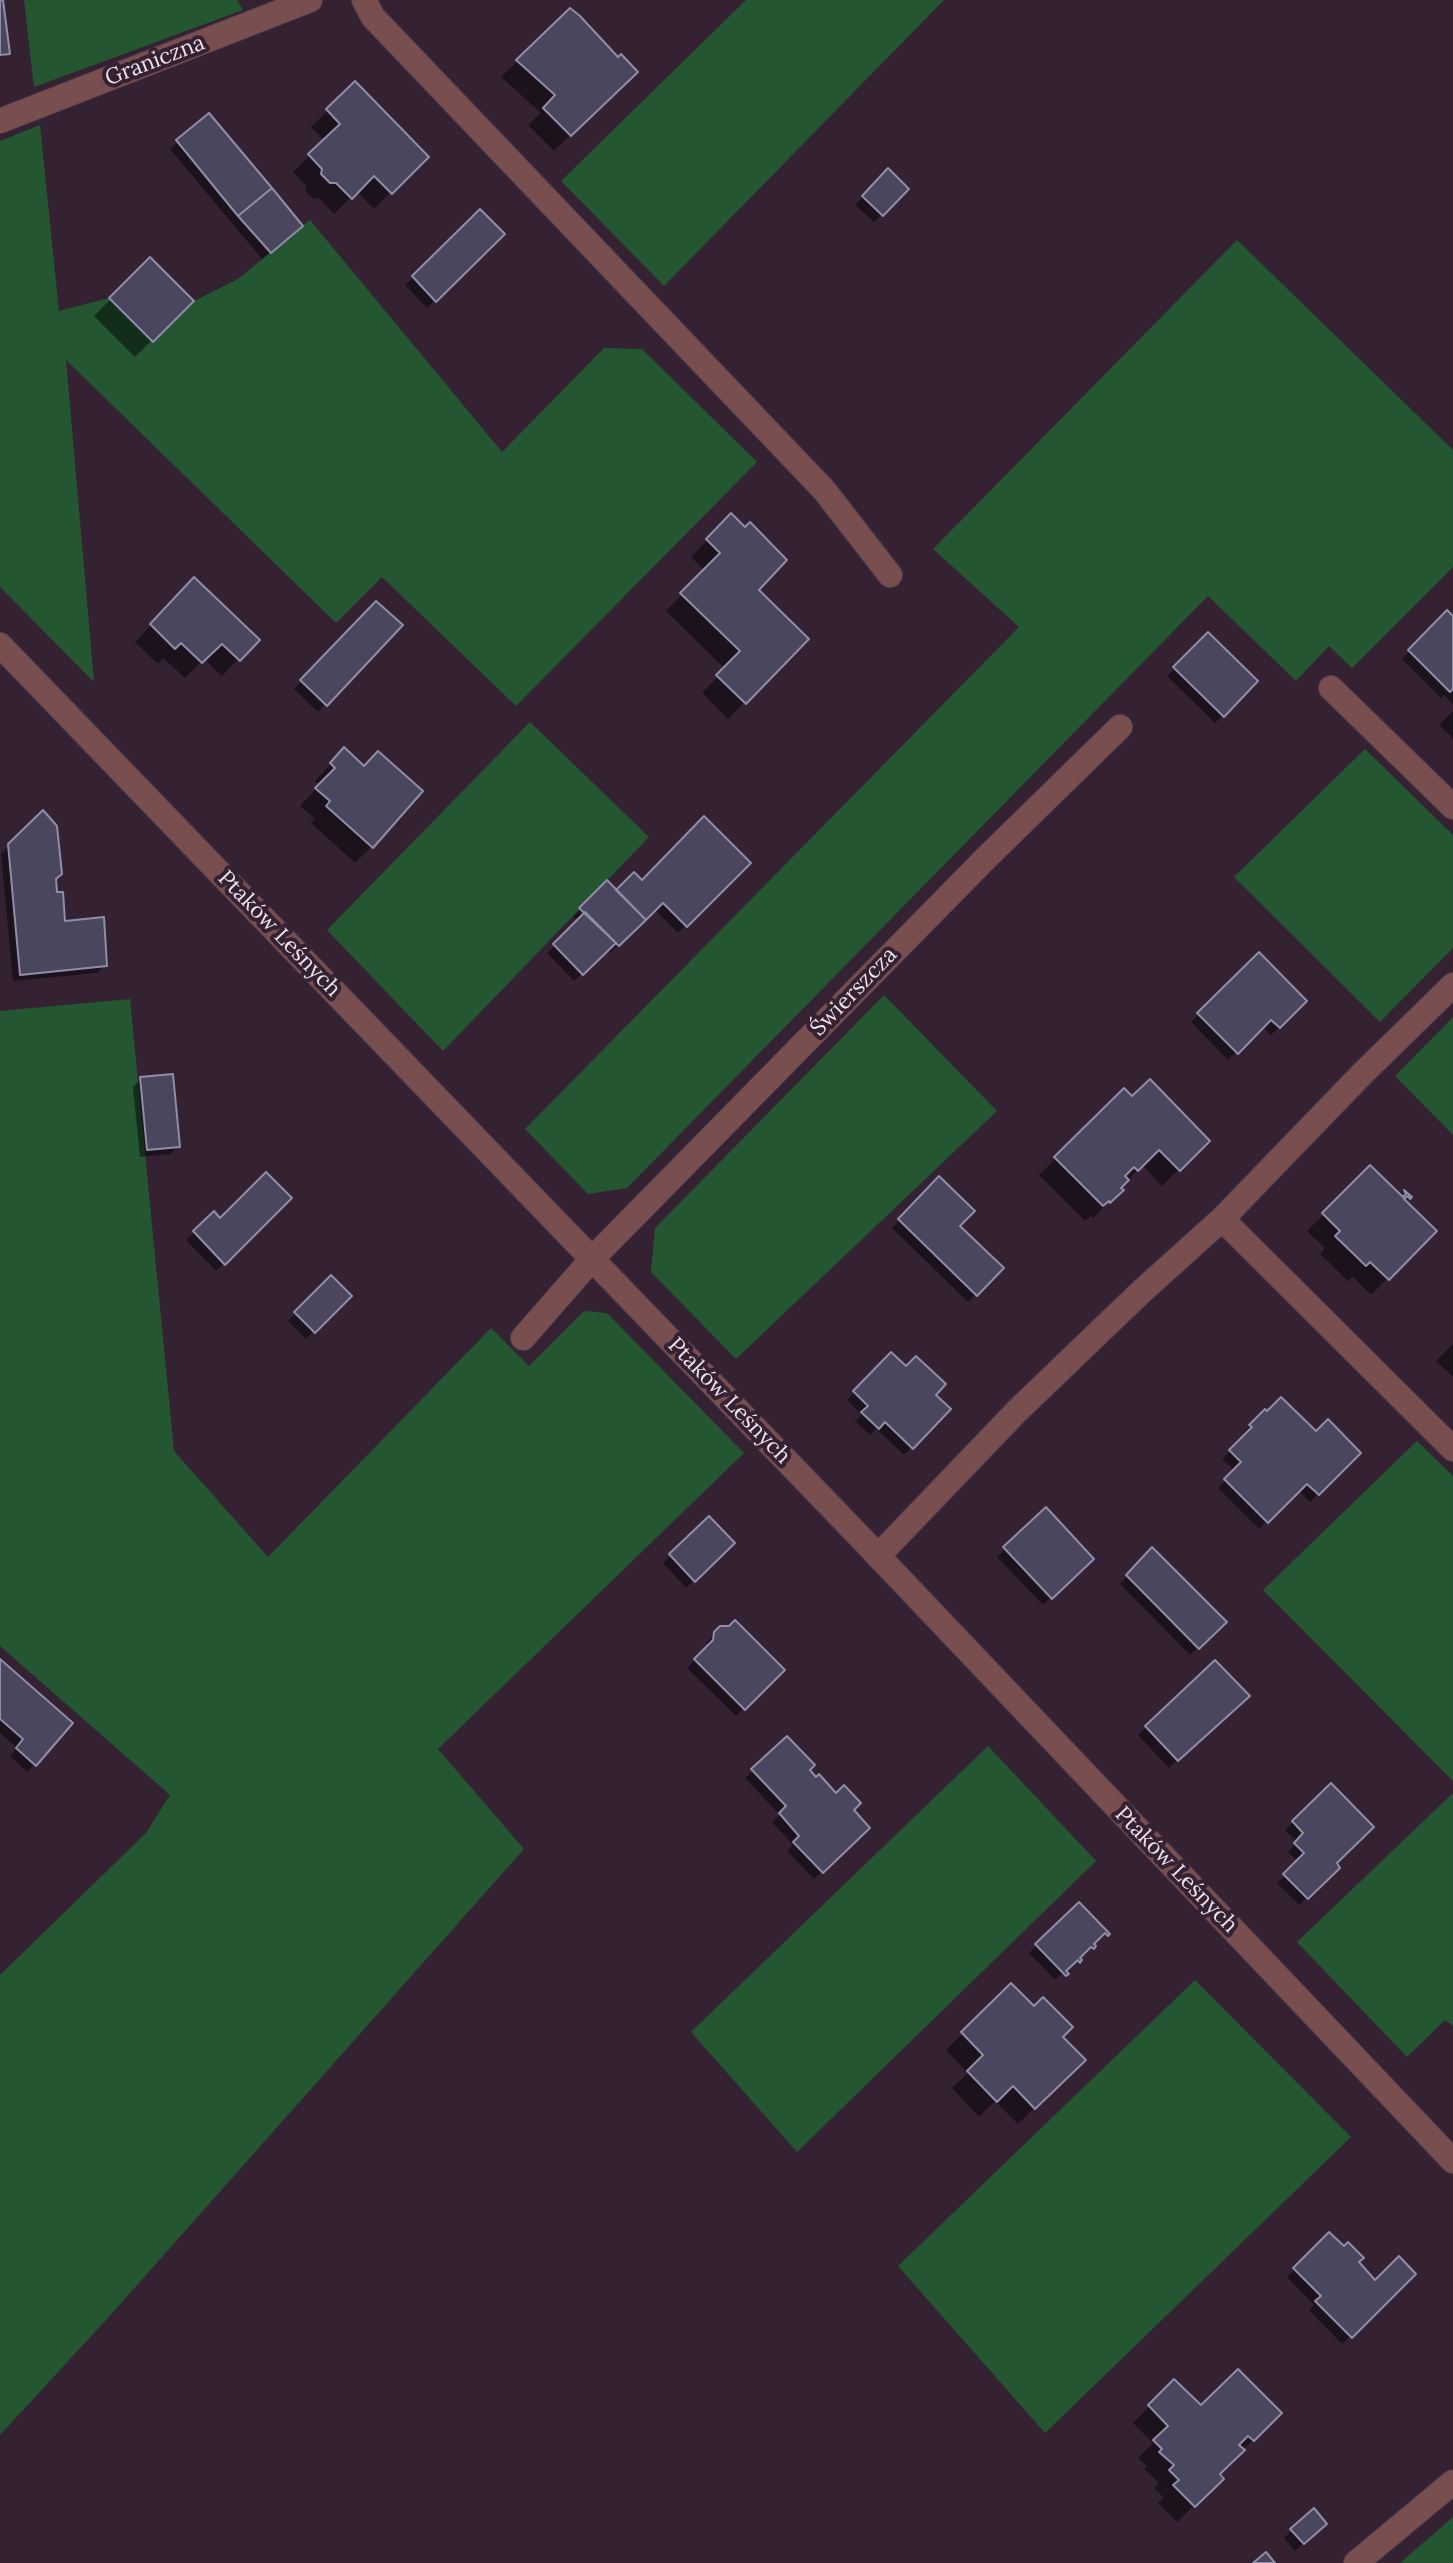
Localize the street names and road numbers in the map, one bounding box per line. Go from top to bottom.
street label: Graniczna [102,30,208,92]
street label: Ptaków Leśnych [212,865,346,1003]
street label: Świerszcza [805,942,903,1042]
street label: Ptaków Leśnych [662,1332,796,1470]
street label: Ptaków Leśnych [1109,1801,1243,1939]

